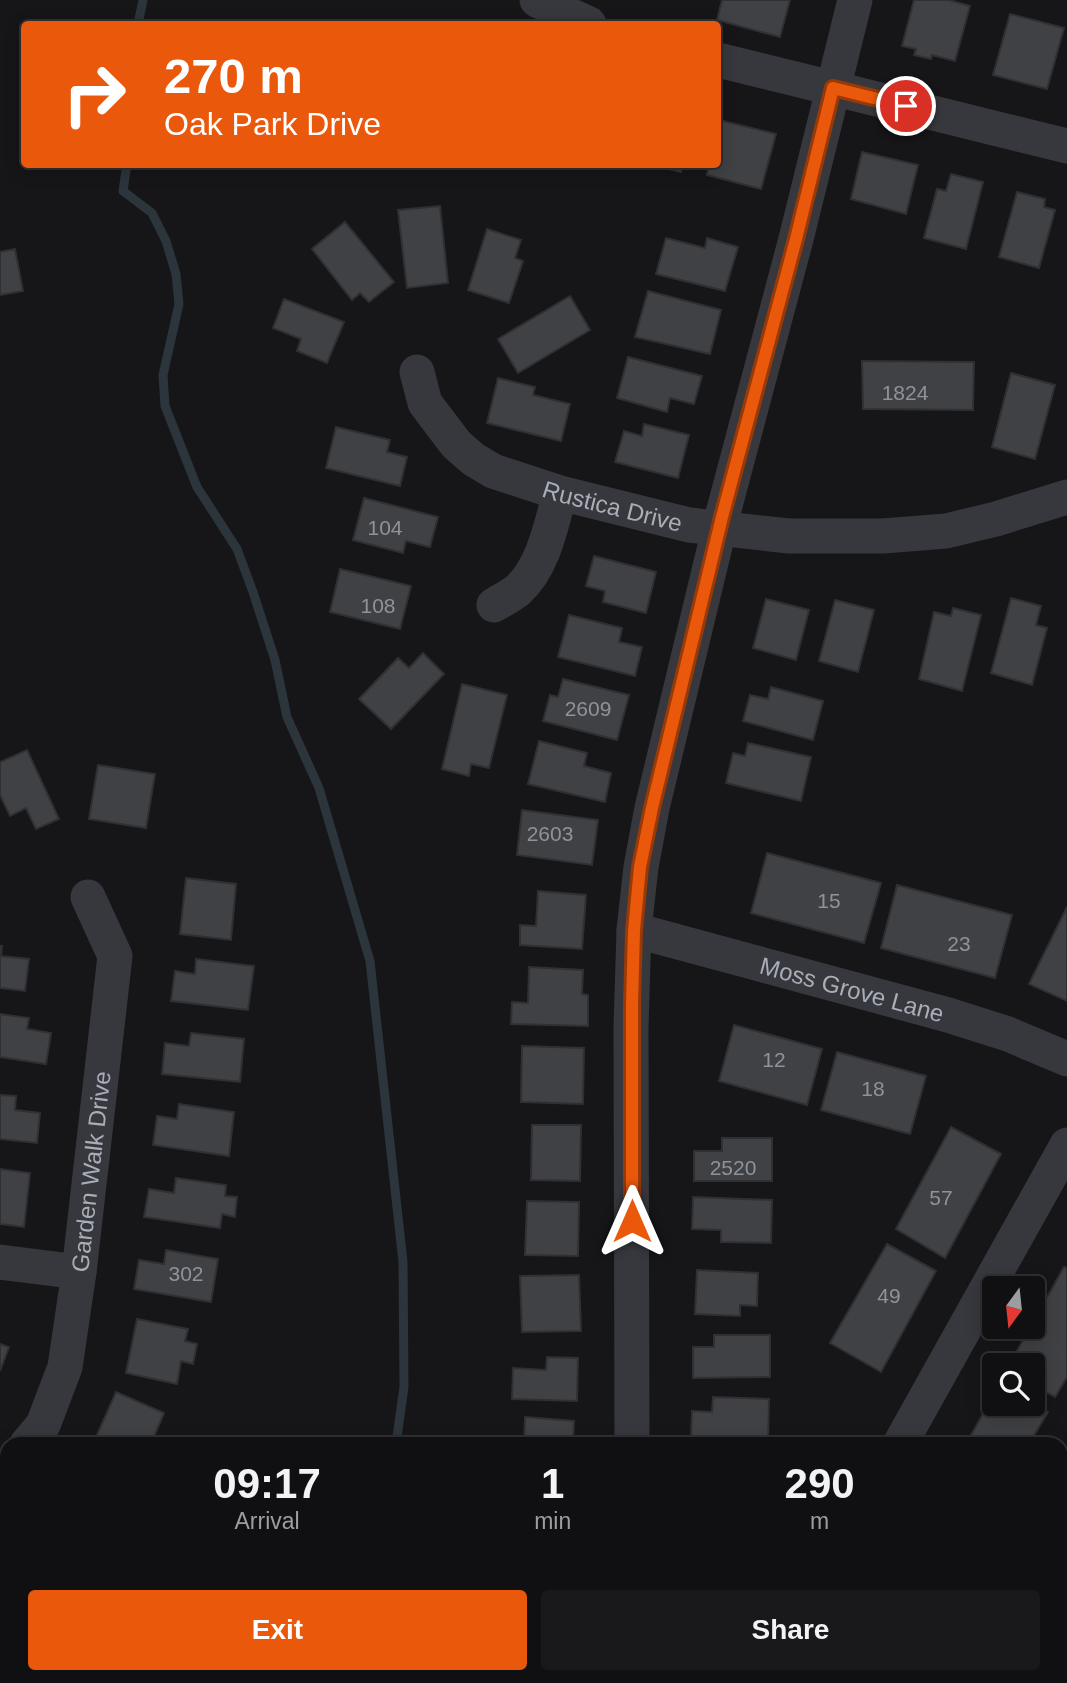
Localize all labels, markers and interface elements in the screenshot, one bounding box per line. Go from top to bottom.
icon: right [49,49,140,140]
text: 270 m [164,49,303,103]
pin [876,76,936,136]
icon: arrive [887,87,925,125]
text: Oak Park Drive [164,106,381,142]
house number: 1824 [882,381,929,404]
street label: Rustica Drive [539,475,685,536]
house number: 104 [367,516,403,539]
house number: 108 [360,594,396,617]
house number: 2609 [565,697,611,720]
house number: 2603 [527,822,573,845]
house number: 15 [817,889,841,912]
house number: 23 [947,932,971,955]
street label: Moss Grove Lane [757,951,947,1027]
house number: 12 [762,1048,786,1071]
street label: Garden Walk Drive [66,1070,115,1273]
house number: 18 [861,1077,885,1100]
house number: 2520 [710,1156,756,1179]
position arrow [595,1184,669,1258]
house number: 57 [929,1186,953,1209]
house number: 302 [168,1262,204,1285]
north arrow [982,1276,1045,1339]
map controls [982,1276,1045,1416]
house number: 49 [877,1284,901,1307]
button: search [982,1353,1045,1416]
text: 09:17 [213,1460,321,1507]
text: 1 [541,1460,564,1507]
text: 290 [785,1460,855,1507]
text: Arrival [234,1508,300,1534]
text: min [534,1508,571,1534]
text: m [810,1508,829,1534]
button: Exit [28,1590,527,1670]
button: Share [541,1590,1040,1670]

